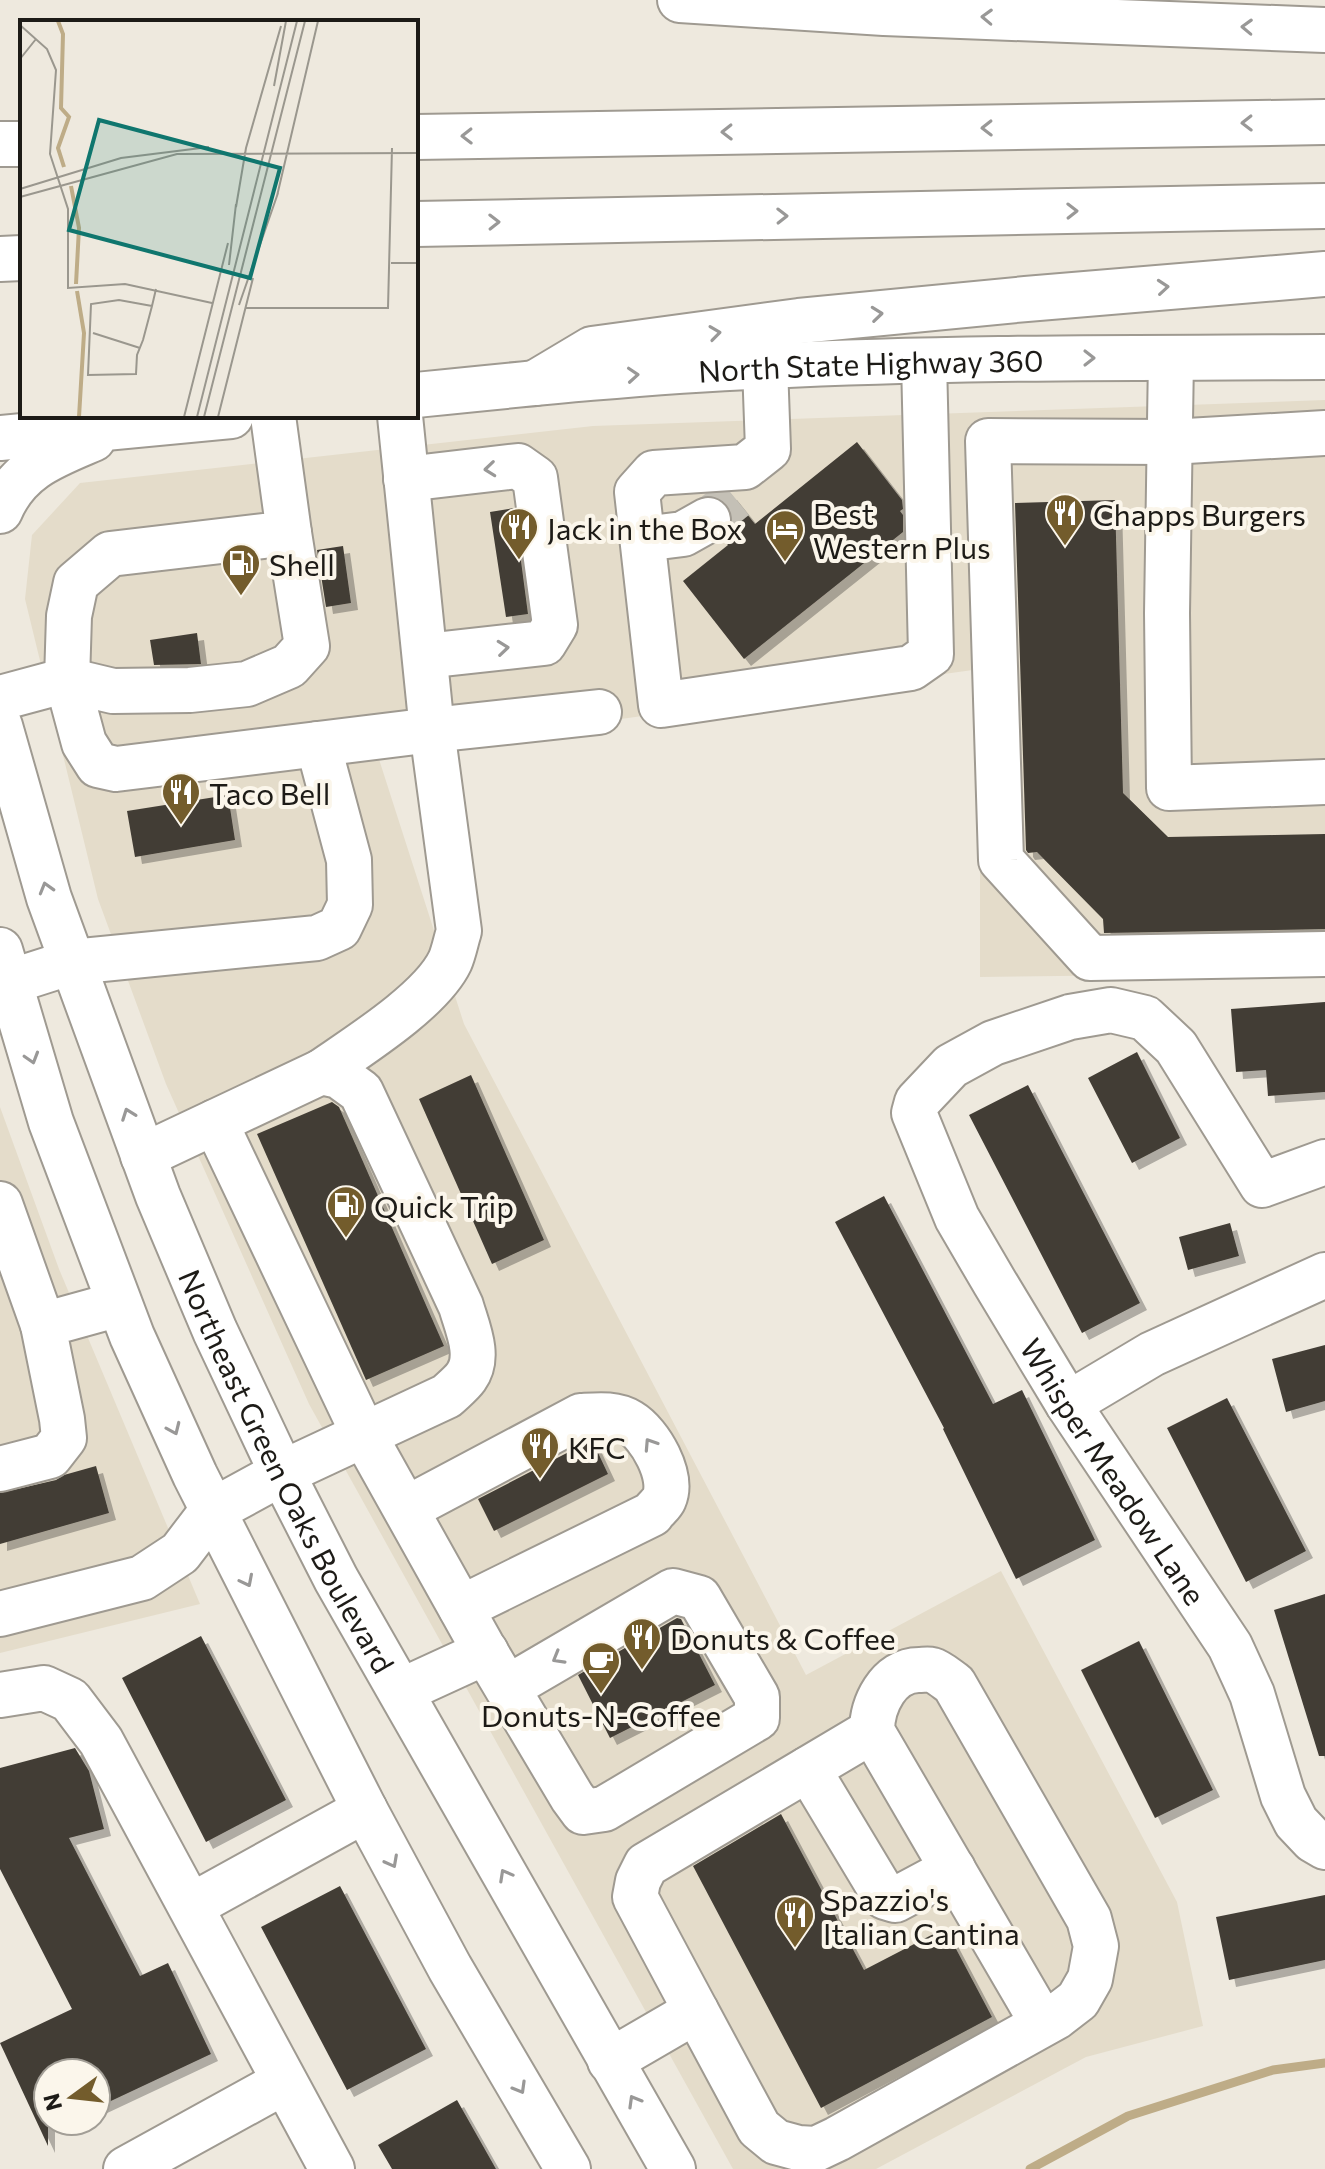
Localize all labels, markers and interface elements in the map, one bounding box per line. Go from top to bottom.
one-way arrow [980,8,993,25]
one-way arrow [1240,19,1253,36]
inset map [20,20,418,418]
one-way arrow [1240,114,1253,132]
one-way arrow [980,119,993,136]
one-way arrow [720,123,733,141]
one-way arrow [460,128,473,145]
one-way arrow [1066,202,1079,219]
one-way arrow [776,207,789,225]
one-way arrow [488,213,501,231]
one-way arrow [1157,279,1170,296]
one-way arrow [871,305,884,322]
one-way arrow [708,325,721,342]
street label: North State Highway 360 [697,340,1044,388]
one-way arrow [1083,349,1096,367]
one-way arrow [627,367,640,384]
one-way arrow [483,461,496,478]
restaurant icon: Chapps Burgers [1044,492,1086,547]
place label: Best Western Plus [813,494,991,565]
place label: Chapps Burgers [1093,495,1306,532]
restaurant icon: Jack in the Box [498,506,540,561]
hotel icon: Best Western Plus [764,508,806,563]
place label: Jack in the Box [547,509,743,546]
fuel station icon: Shell [220,542,262,597]
place label: Shell [269,545,335,582]
one-way arrow [497,639,510,656]
restaurant icon: Taco Bell [160,771,202,826]
place label: Taco Bell [209,774,330,811]
one-way arrow [39,882,55,895]
one-way arrow [23,1050,39,1064]
one-way arrow [121,1107,138,1121]
fuel station icon: Quick Trip [325,1184,367,1239]
place label: Quick Trip [374,1187,514,1224]
street label: Northeast Green Oaks Boulevard [172,1263,404,1679]
street label: Whisper Meadow Lane [1014,1331,1215,1611]
one-way arrow [164,1420,180,1435]
restaurant icon: KFC [519,1425,561,1480]
place label: KFC [568,1428,626,1465]
one-way arrow [644,1439,659,1453]
one-way arrow [238,1572,253,1587]
restaurant icon: Donuts & Coffee [621,1616,663,1671]
place label: Donuts & Coffee [670,1619,896,1656]
cafe icon: Donuts-N-Coffee [580,1640,622,1695]
one-way arrow [552,1649,567,1664]
place label: Donuts-N-Coffee [481,1696,721,1733]
one-way arrow [383,1853,398,1868]
one-way arrow [499,1870,515,1884]
place label: Spazzio's Italian Cantina [823,1880,1020,1951]
restaurant icon: Spazzio's Italian Cantina [774,1894,816,1949]
north arrow [32,2057,112,2137]
one-way arrow [510,2079,526,2094]
text: N [37,2091,67,2114]
one-way arrow [628,2096,644,2110]

